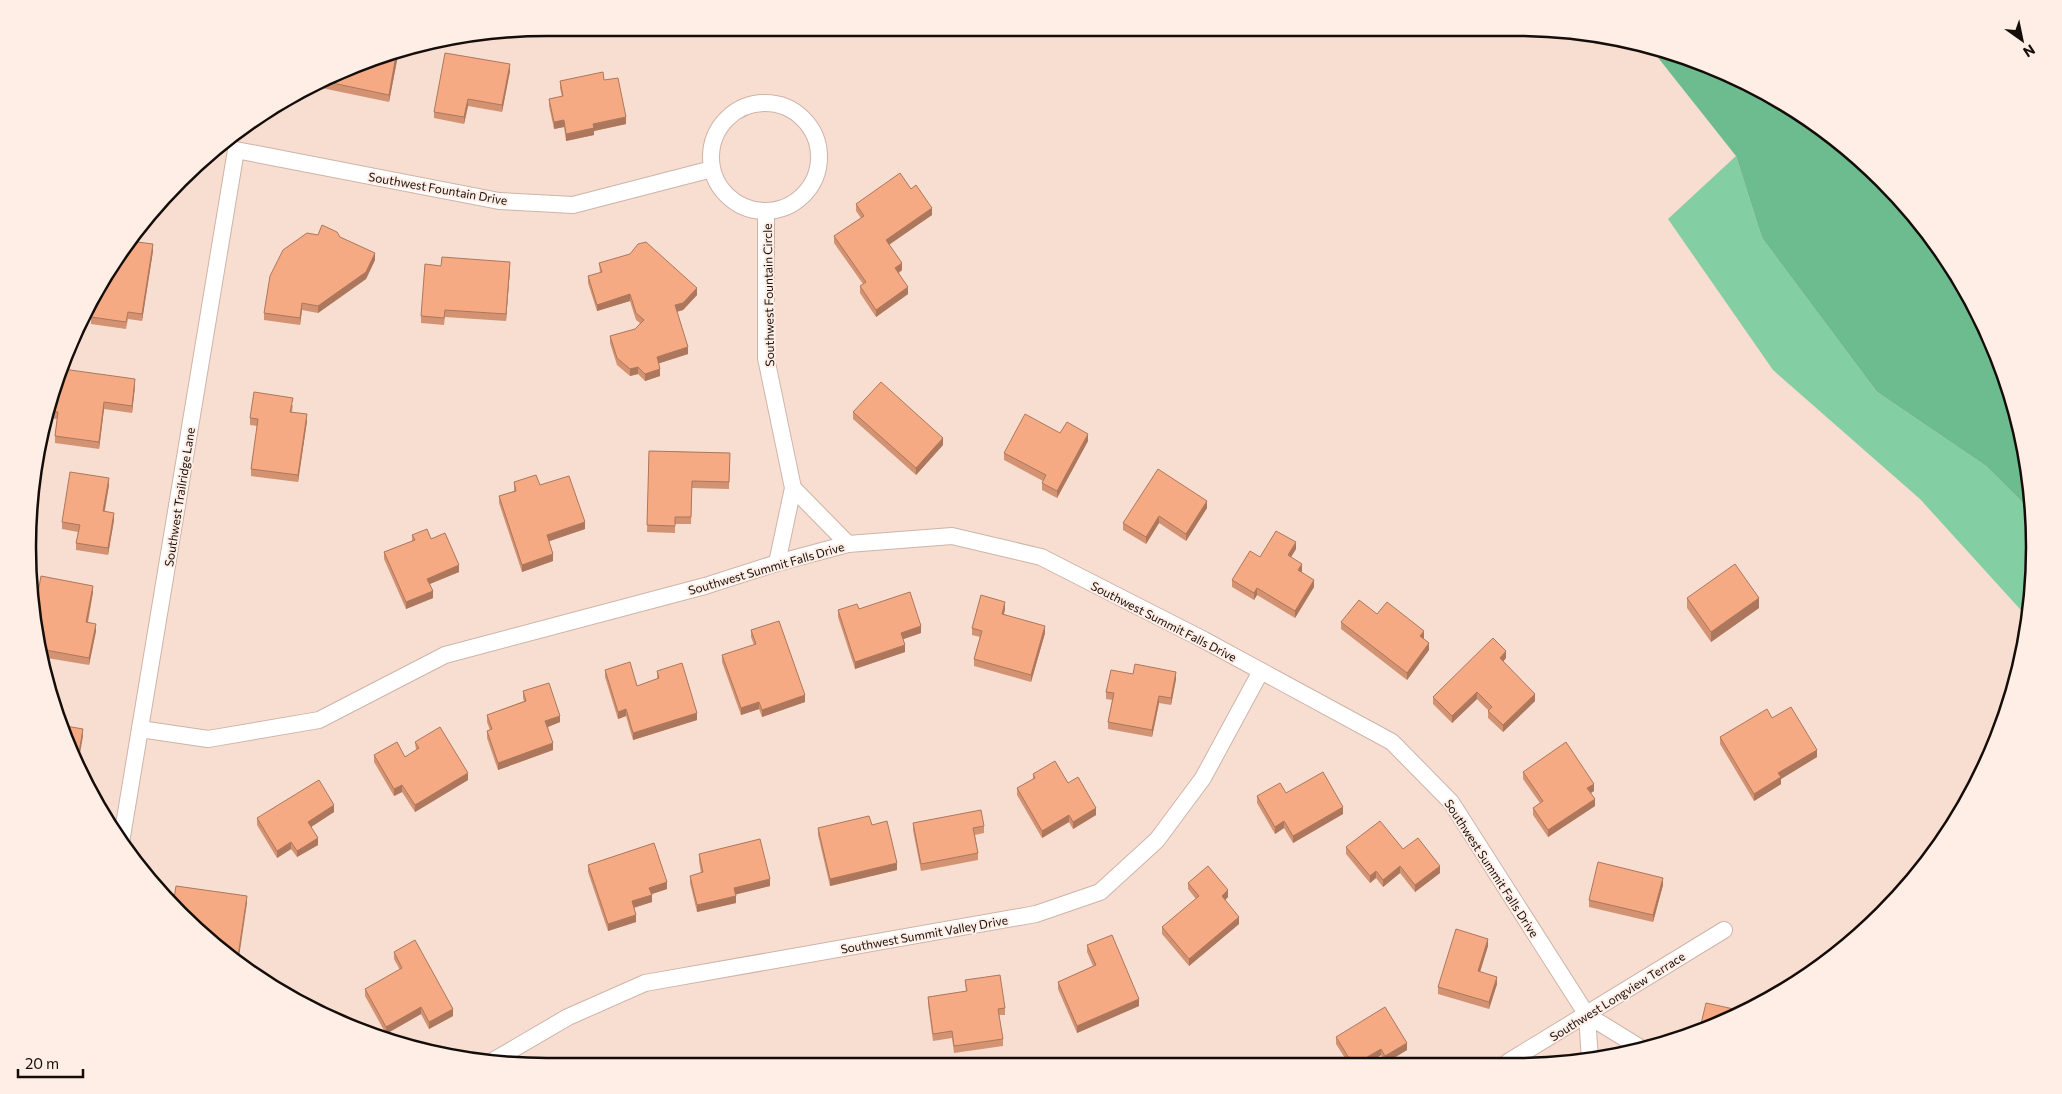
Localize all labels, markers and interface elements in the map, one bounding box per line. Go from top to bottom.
north arrow [1997,15,2047,65]
text: N [2020,41,2038,61]
street label: Southwest Fountain Drive [367,169,509,207]
street label: Southwest Fountain Circle [760,223,776,367]
street label: Southwest Trailridge Lane [161,426,197,568]
street label: Southwest Summit Falls Drive [686,539,846,597]
street label: Southwest Summit Falls Drive [1089,578,1239,664]
street label: Southwest Summit Falls Drive [1442,796,1542,940]
street label: Southwest Summit Valley Drive [839,912,1009,956]
street label: Southwest Longview Terrace [1547,949,1687,1043]
scale bar [18,1046,82,1078]
text: 20 m [25,1054,59,1072]

